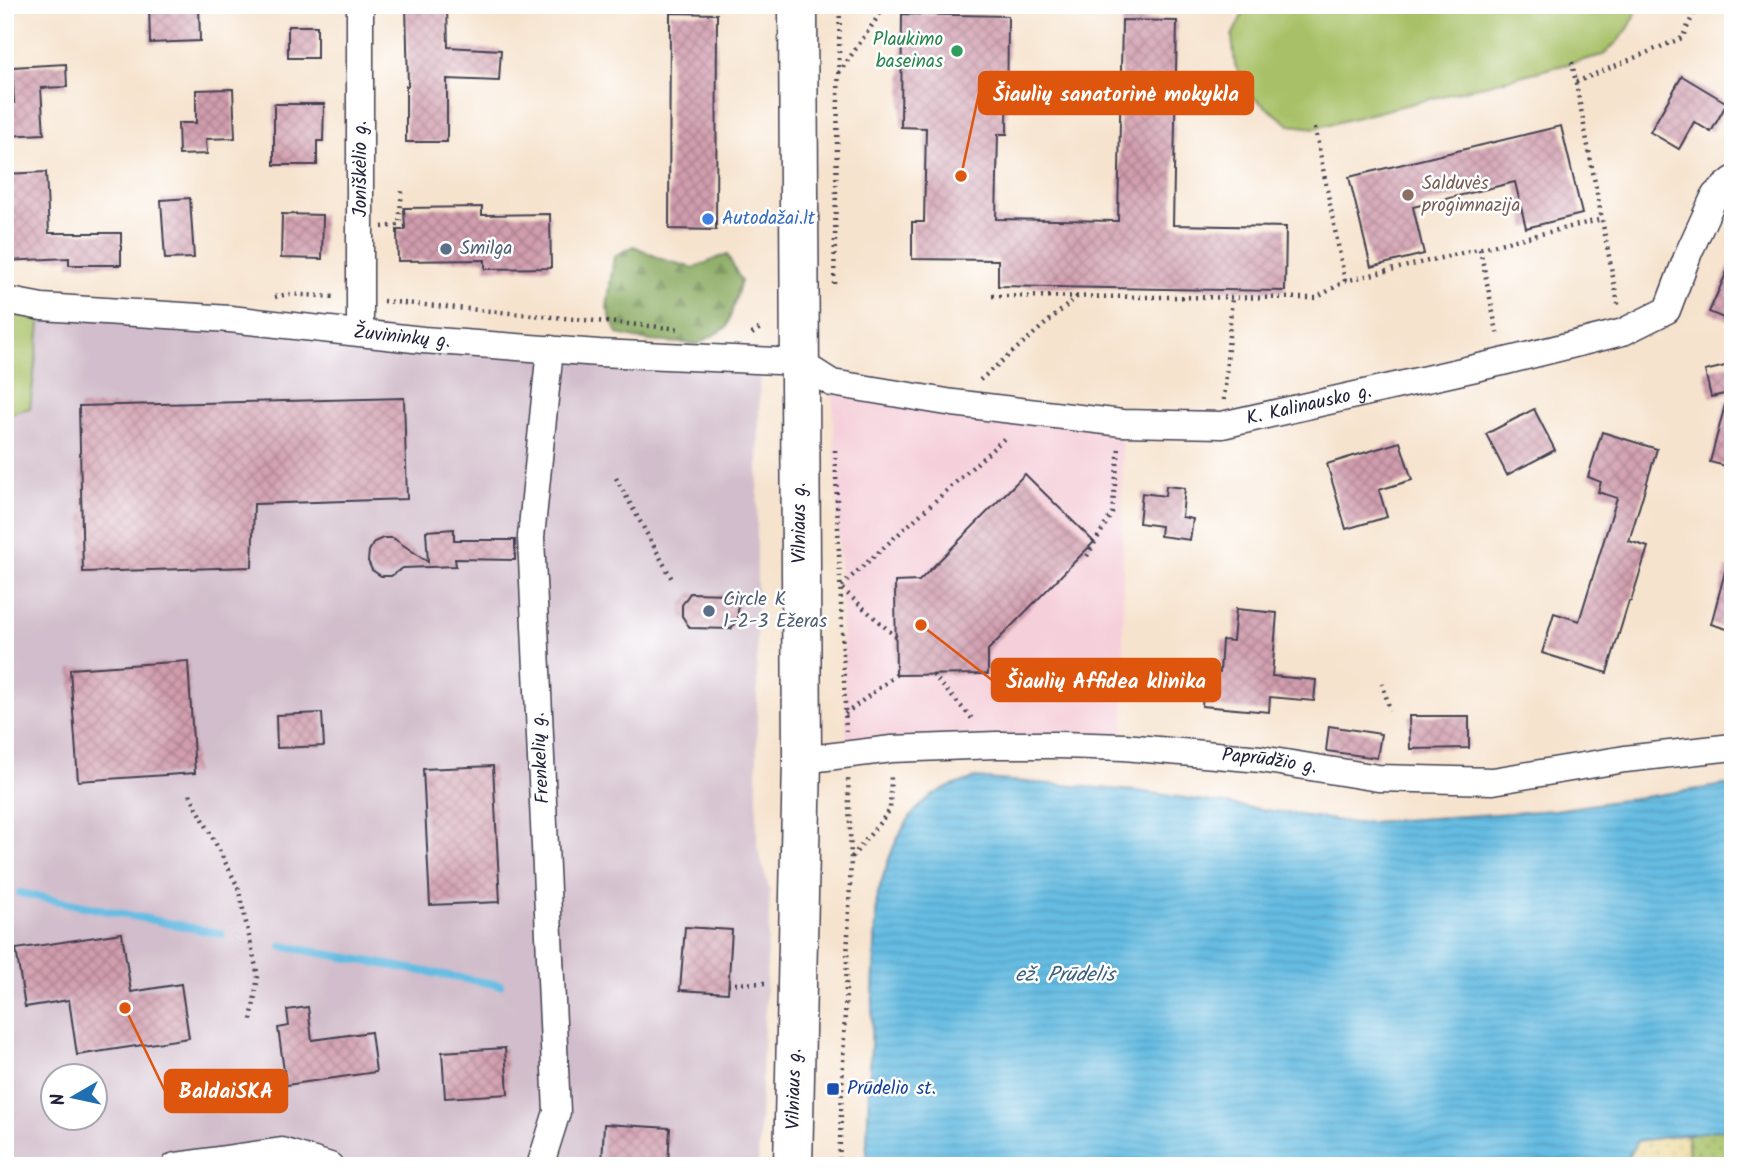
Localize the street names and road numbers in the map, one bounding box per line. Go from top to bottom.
street label: Joniškėlio g. [346,121,376,217]
street label: Žuvininkų g. [352,318,452,357]
street label: K. Kalinausko g. [1243,377,1375,434]
street label: Vilniaus g. [785,482,815,564]
street label: Frenkelių g. [524,711,558,805]
street label: Paprūdžio g. [1221,741,1319,783]
street label: Vilniaus g. [779,1048,811,1130]

